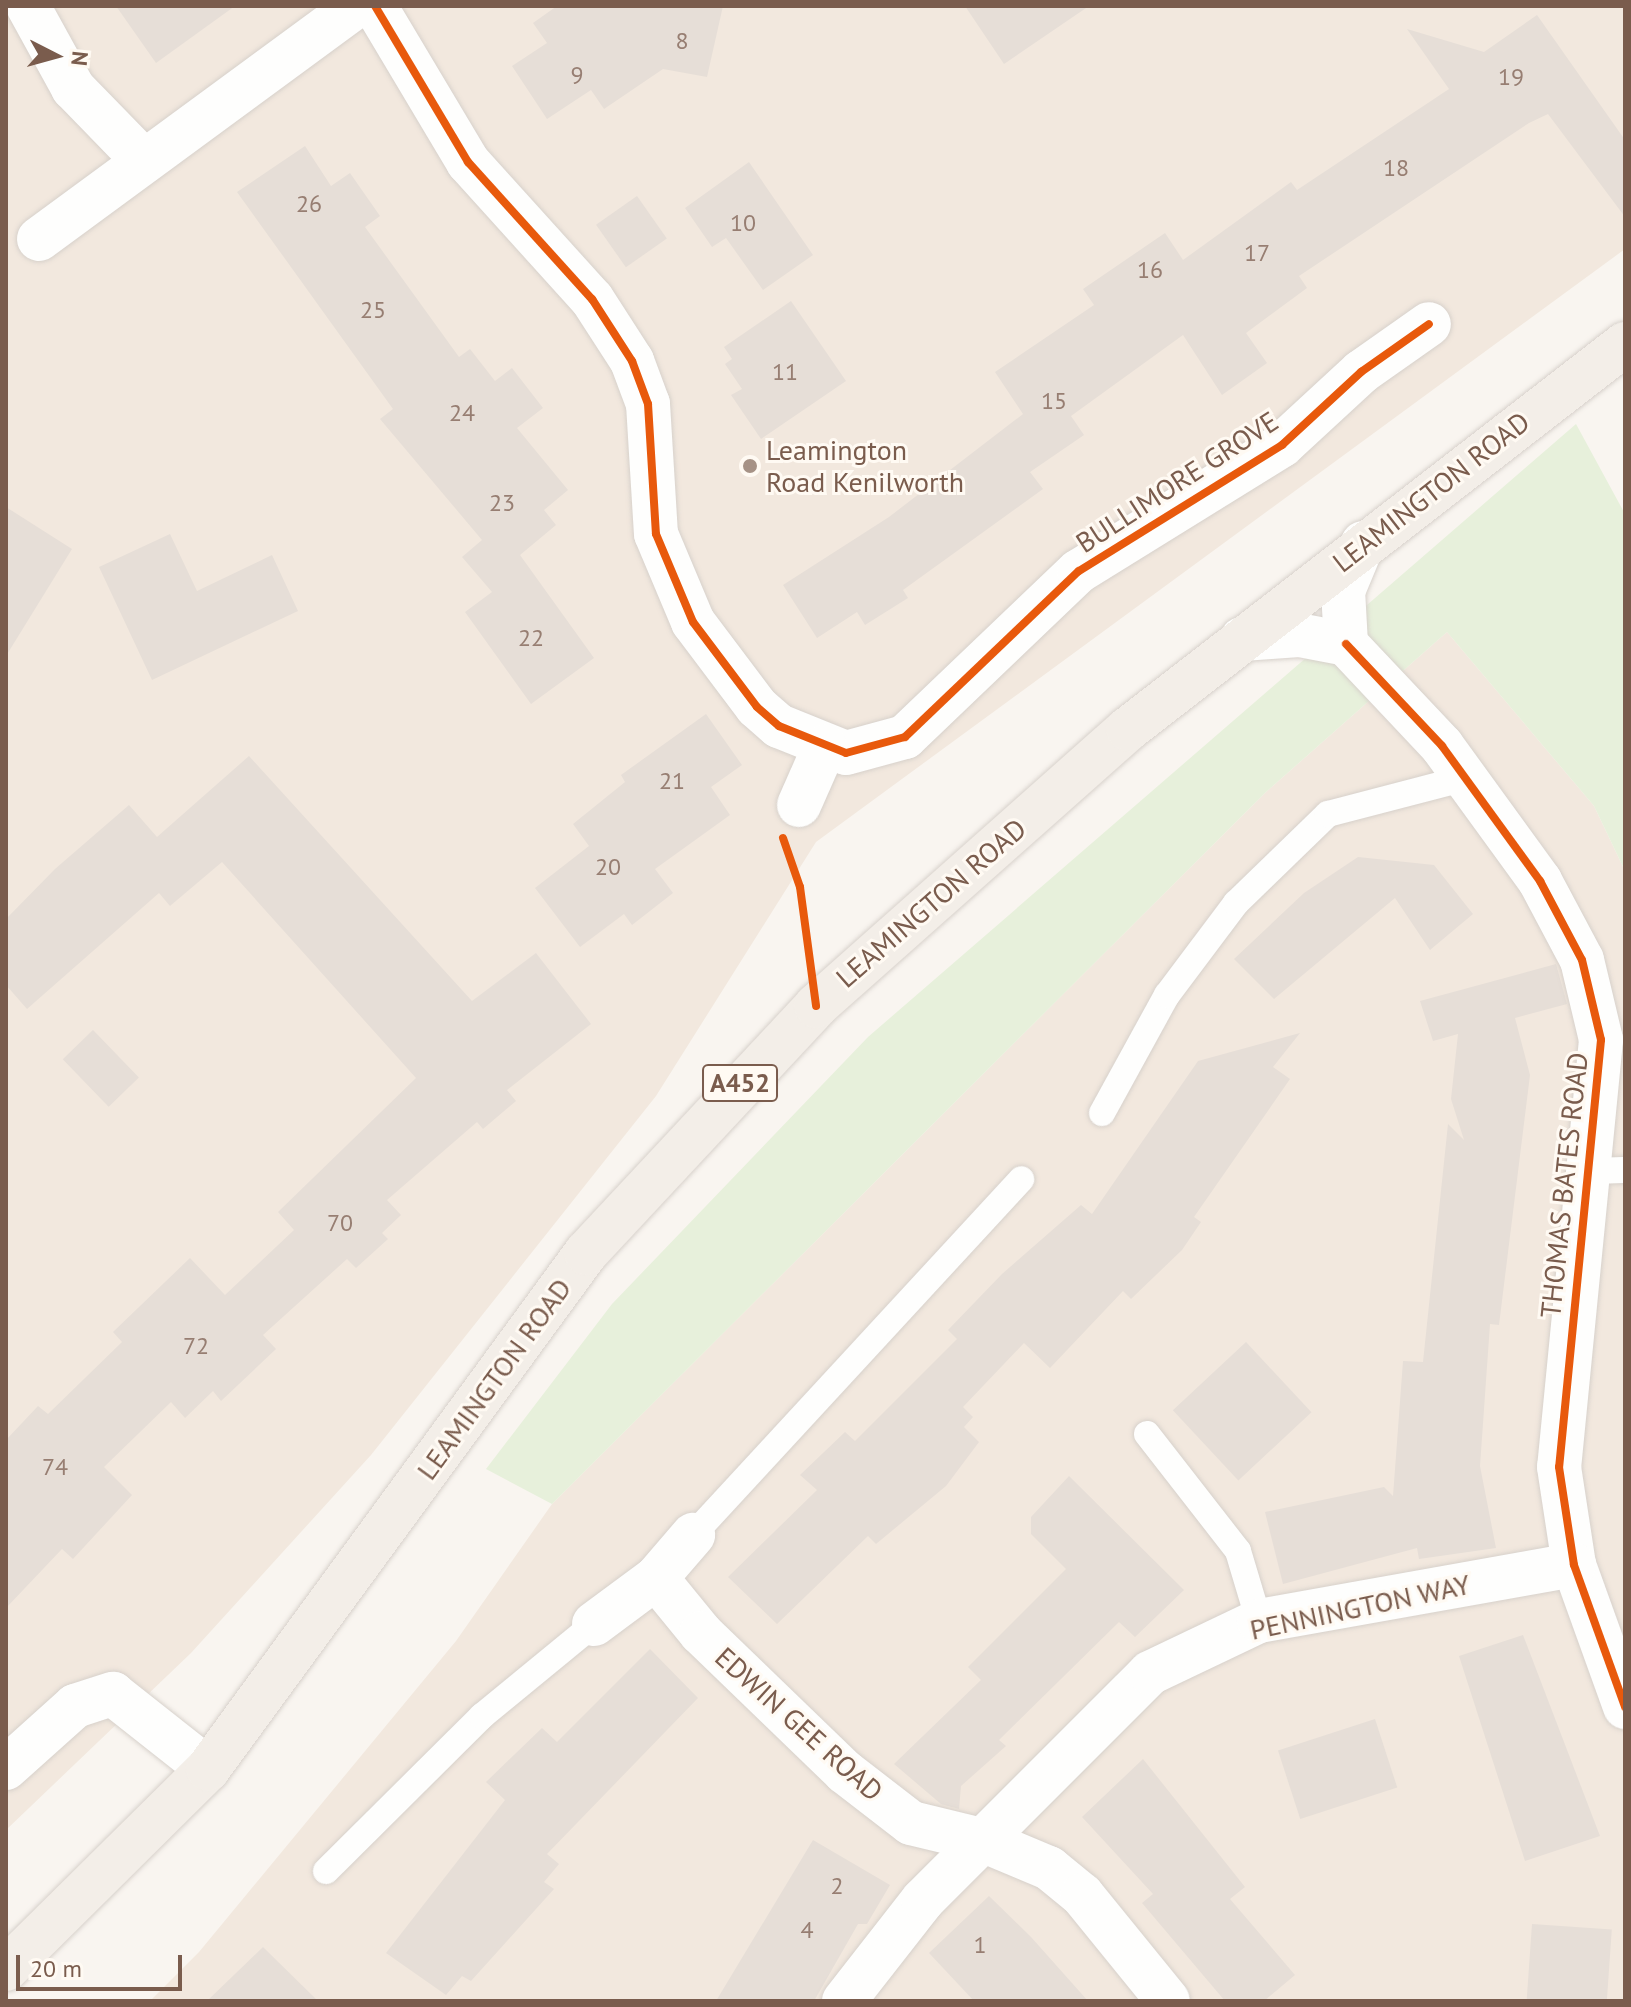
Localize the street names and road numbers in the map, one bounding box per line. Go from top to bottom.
street label: BULLIMORE GROVE [1070,404,1284,560]
street label: LEAMINGTON ROAD [1326,405,1536,579]
street label: LEAMINGTON ROAD [829,811,1033,995]
street label: THOMAS BATES ROAD [1533,1051,1595,1319]
road number: A452 [702,1061,778,1105]
street label: LEAMINGTON ROAD [410,1272,578,1486]
street label: PENNINGTON WAY [1247,1567,1473,1647]
street label: EDWIN GEE ROAD [708,1640,890,1808]

